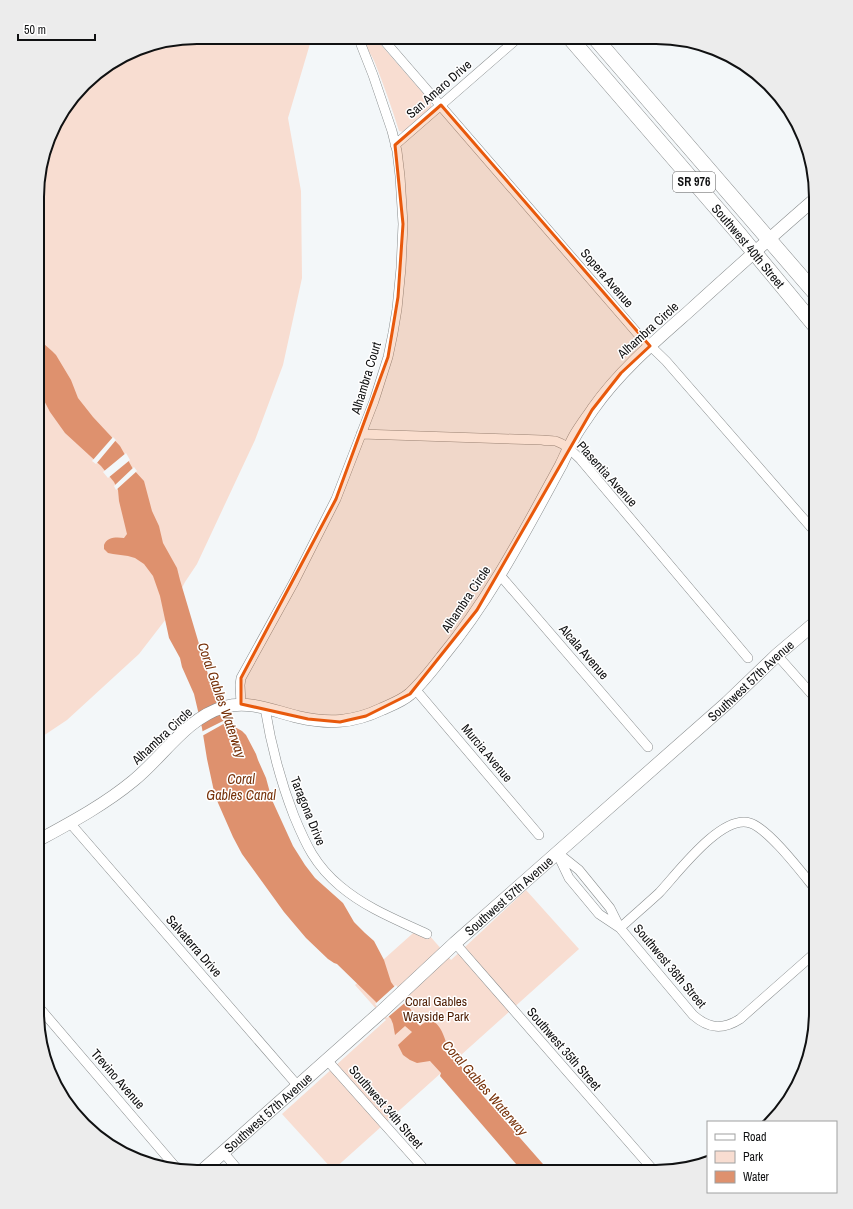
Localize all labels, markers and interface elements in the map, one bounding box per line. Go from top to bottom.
scale bar [18,16,95,42]
text: 50 m [24,22,46,38]
street label: San Amaro Drive [403,56,475,122]
road number: SR 976 [673,172,715,192]
street label: Southwest 40th Street [708,200,789,292]
street label: Sopera Avenue [577,245,637,311]
street label: Alhambra Circle [613,298,682,363]
street label: Alhambra Court [347,340,385,417]
street label: Plasentia Avenue [573,438,641,511]
street label: Alhambra Circle [437,563,494,636]
street label: Alcala Avenue [555,620,613,683]
street label: Southwest 57th Avenue [704,636,797,725]
water label: Coral Gables Waterway [194,640,251,761]
street label: Alhambra Circle [128,704,196,769]
street label: Murcia Avenue [458,720,516,786]
water label: Coral Gables Canal [206,770,276,804]
street label: Taragona Drive [286,774,330,848]
street label: Southwest 57th Avenue [461,852,556,939]
street label: Salvaterra Drive [162,911,226,981]
street label: Southwest 36th Street [630,920,710,1012]
park label: Coral Gables Wayside Park [403,993,470,1025]
street label: Southwest 35th Street [523,1004,605,1094]
water label: Coral Gables Waterway [439,1036,532,1140]
street label: Trevino Avenue [87,1045,149,1113]
street label: Southwest 34th Street [345,1062,427,1152]
street label: Southwest 57th Avenue [220,1069,315,1156]
legend [707,1121,837,1193]
text: Road [743,1129,767,1145]
text: Park [743,1149,763,1165]
text: Water [743,1169,770,1185]

